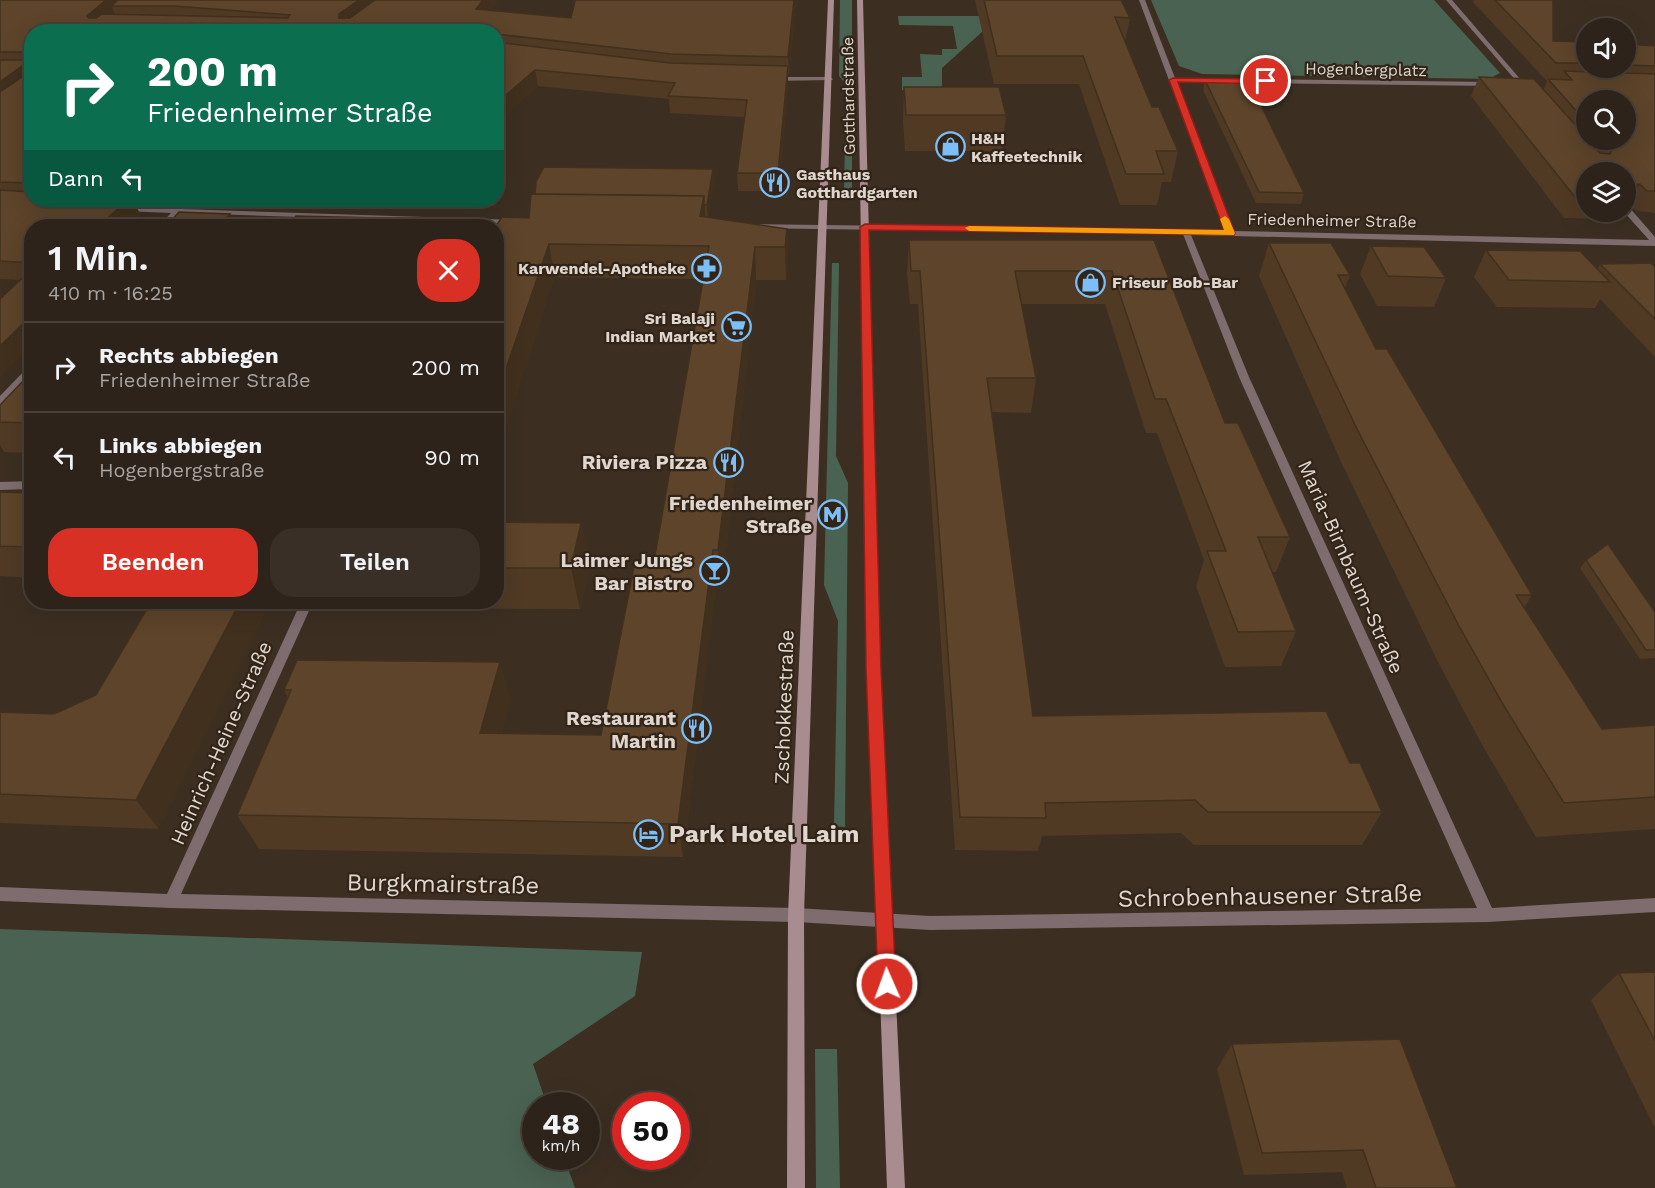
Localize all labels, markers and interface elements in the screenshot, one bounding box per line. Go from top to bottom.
map controls [1576,18,1636,222]
button: sound [1576,18,1636,78]
street label: Gotthardstraße [838,37,859,155]
text: 200 m [147,47,278,96]
icon: right [48,48,126,126]
pin [1240,55,1291,106]
street label: Hogenbergplatz [1305,59,1427,80]
icon: arrive [1249,64,1282,97]
button: search [1576,90,1636,150]
text: Friedenheimer Straße [147,97,433,129]
place label: H&H Kaffeetechnik [971,129,1082,166]
shop icon: H&H Kaffeetechnik [934,131,966,163]
icon: left [116,162,149,195]
button: layers [1576,162,1636,222]
place label: Gasthaus Gotthardgarten [796,165,918,202]
text: Dann [48,166,104,191]
restaurant icon: Gasthaus Gotthardgarten [759,167,791,199]
street label: Friedenheimer Straße [1247,210,1417,231]
text: 1 Min. [48,237,149,279]
button: close [417,239,480,302]
pharmacy icon: Karwendel-Apotheke [691,252,723,284]
place label: Karwendel-Apotheke [518,259,686,278]
shop icon: Friseur Bob-Bar [1075,266,1107,298]
place label: Friseur Bob-Bar [1112,273,1238,292]
text: 410 m · 16:25 [48,281,173,305]
place label: Sri Balaji Indian Market [605,309,715,346]
supermarket icon: Sri Balaji Indian Market [720,311,752,343]
text: Rechts abbiegen [99,343,279,368]
icon: right [48,351,81,384]
text: 200 m [411,355,480,380]
text: Friedenheimer Straße [99,368,311,392]
text: Links abbiegen [99,433,262,458]
icon: left [48,441,81,474]
text: 90 m [424,445,480,470]
restaurant icon: Riviera Pizza [712,446,744,478]
place label: Riviera Pizza [582,450,707,474]
street label: Maria-Birnbaum-Straße [1293,457,1409,677]
text: Hogenbergstraße [99,458,264,482]
place label: Friedenheimer Straße [669,491,812,538]
metro station icon: Friedenheimer Straße [817,499,849,531]
button: Beenden [48,528,258,597]
button: Teilen [270,528,480,597]
place label: Laimer Jungs Bar Bistro [561,548,693,595]
bar icon: Laimer Jungs Bar Bistro [698,555,730,587]
street label: Zschokkestraße [769,629,799,785]
street label: Heinrich-Heine-Straße [165,637,277,849]
place label: Restaurant Martin [566,706,676,753]
restaurant icon: Restaurant Martin [681,713,713,745]
hotel icon: Park Hotel Laim [632,818,664,850]
place label: Park Hotel Laim [669,820,859,848]
street label: Burgkmairstraße [346,868,540,900]
street label: Schrobenhausener Straße [1118,879,1422,913]
position arrow [855,952,919,1016]
speed limit sign: 50 [612,1092,690,1170]
text: 48 [542,1106,580,1141]
text: km/h [542,1137,580,1155]

